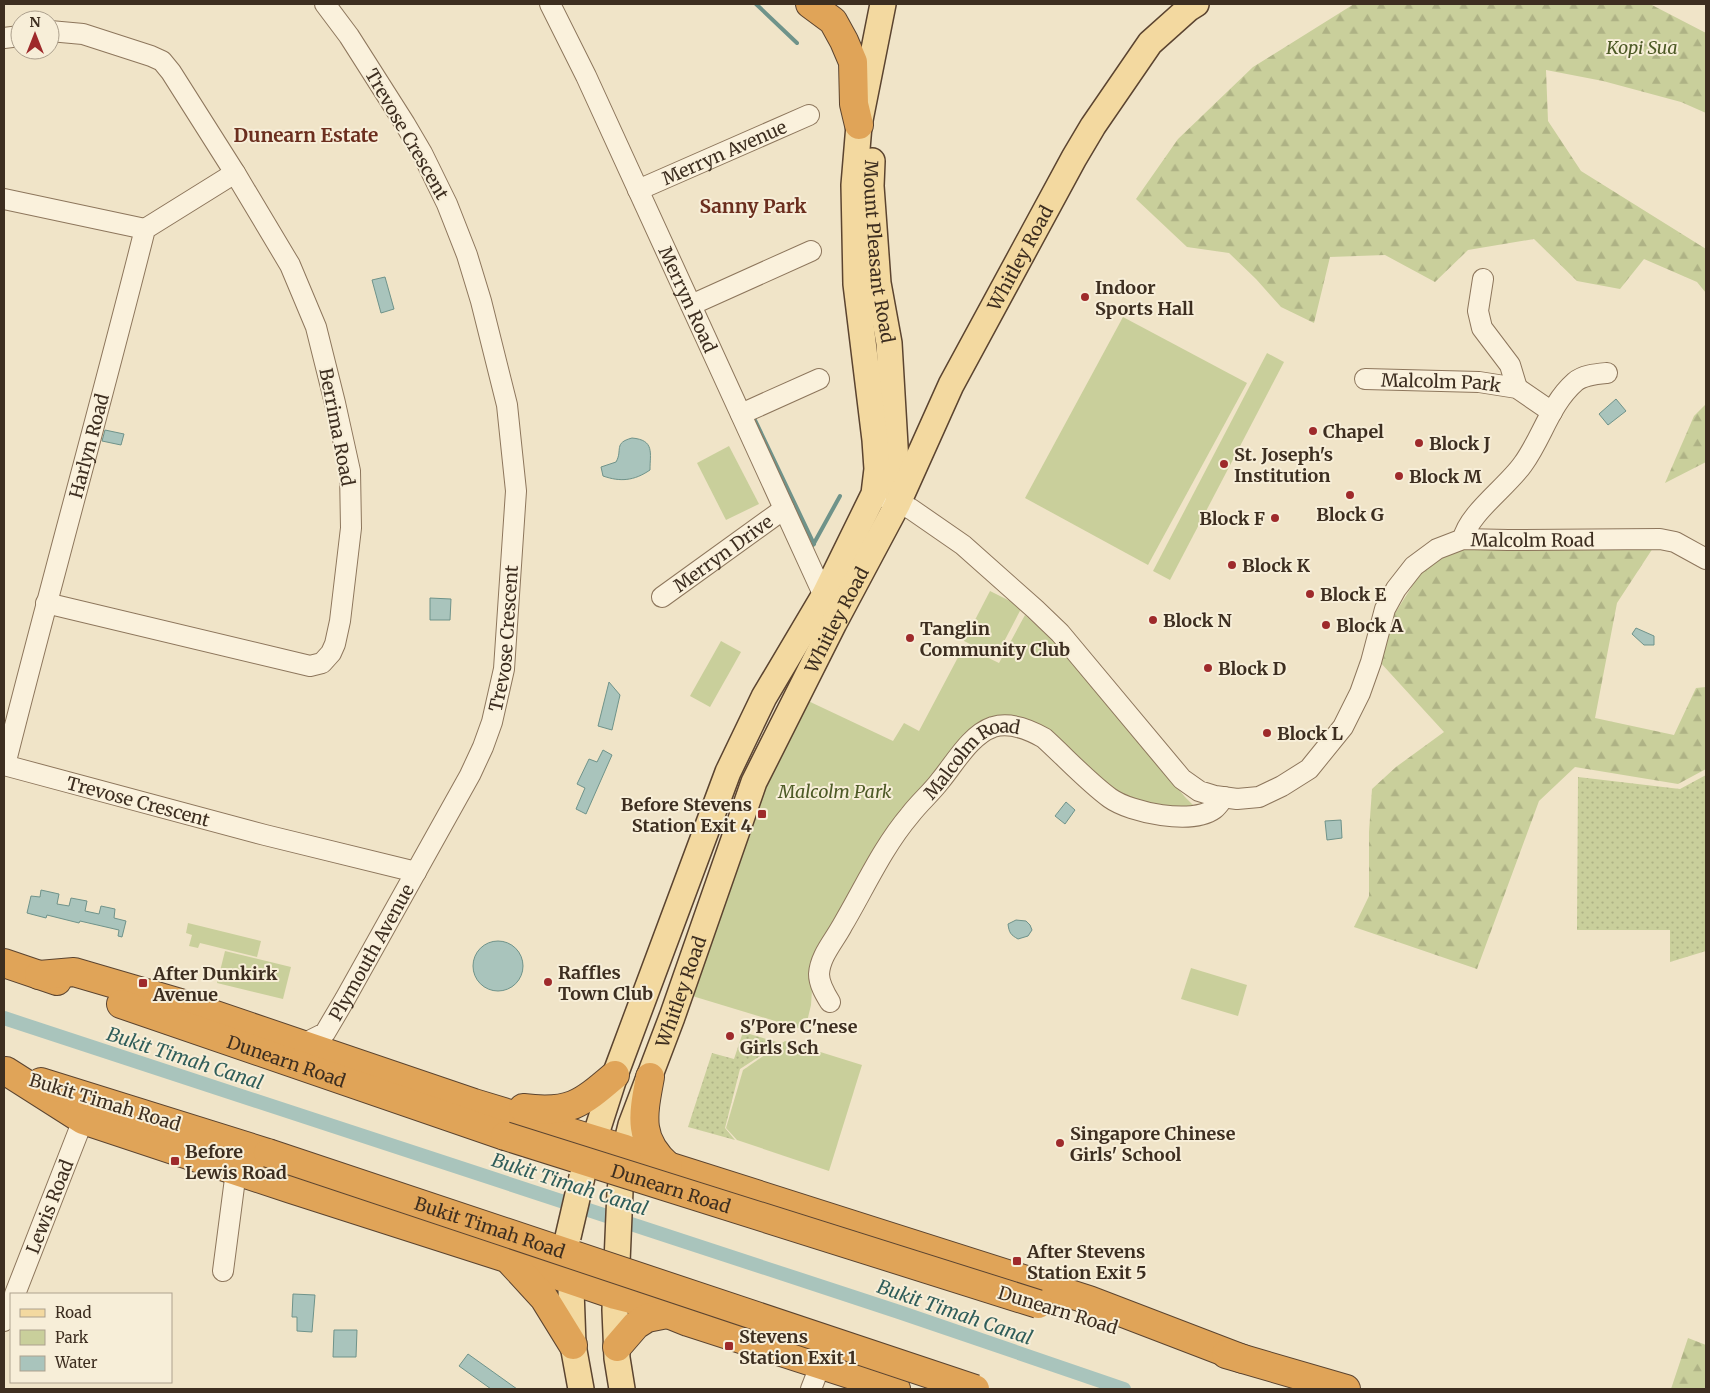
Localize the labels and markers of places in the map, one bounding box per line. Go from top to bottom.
place label: Indoor Sports Hall [1095,276,1194,320]
marker: Indoor Sports Hall [1079,291,1091,303]
place label: Chapel [1323,420,1384,443]
marker: Chapel [1307,425,1319,437]
place label: Block J [1429,432,1491,455]
marker: Block J [1413,437,1425,449]
place label: St. Joseph's Institution [1234,443,1333,487]
marker: St. Joseph's Institution [1218,458,1230,470]
place label: Block M [1409,465,1482,488]
marker: Block M [1393,470,1405,482]
marker: Block G [1344,489,1356,501]
place label: Block G [1316,503,1384,526]
place label: Block F [1199,507,1265,530]
marker: Block F [1269,512,1281,524]
place label: Block K [1242,554,1310,577]
marker: Block K [1226,559,1238,571]
place label: Block E [1320,583,1386,606]
marker: Block E [1304,588,1316,600]
place label: Block N [1163,609,1232,632]
marker: Block N [1147,614,1159,626]
place label: Block A [1336,614,1403,637]
place label: Tanglin Community Club [920,617,1070,661]
marker: Block A [1320,619,1332,631]
marker: Tanglin Community Club [904,632,916,644]
place label: Block D [1218,657,1286,680]
marker: Block D [1202,662,1214,674]
place label: Block L [1277,722,1343,745]
marker: Block L [1261,727,1273,739]
place label: Before Stevens Station Exit 4 [621,793,753,837]
marker: Before Stevens Station Exit 4 [756,808,768,820]
place label: Raffles Town Club [558,961,653,1005]
place label: After Dunkirk Avenue [152,962,278,1006]
marker: Raffles Town Club [542,976,554,988]
marker: After Dunkirk Avenue [137,977,149,989]
place label: S'Pore C'nese Girls Sch [740,1015,858,1059]
marker: S'Pore C'nese Girls Sch [724,1030,736,1042]
place label: Singapore Chinese Girls' School [1070,1122,1236,1166]
marker: Singapore Chinese Girls' School [1054,1137,1066,1149]
place label: Before Lewis Road [185,1140,287,1184]
marker: Before Lewis Road [169,1155,181,1167]
place label: After Stevens Station Exit 5 [1026,1240,1146,1284]
marker: After Stevens Station Exit 5 [1011,1255,1023,1267]
place label: Stevens Station Exit 1 [739,1325,856,1369]
marker: Stevens Station Exit 1 [723,1340,735,1352]

